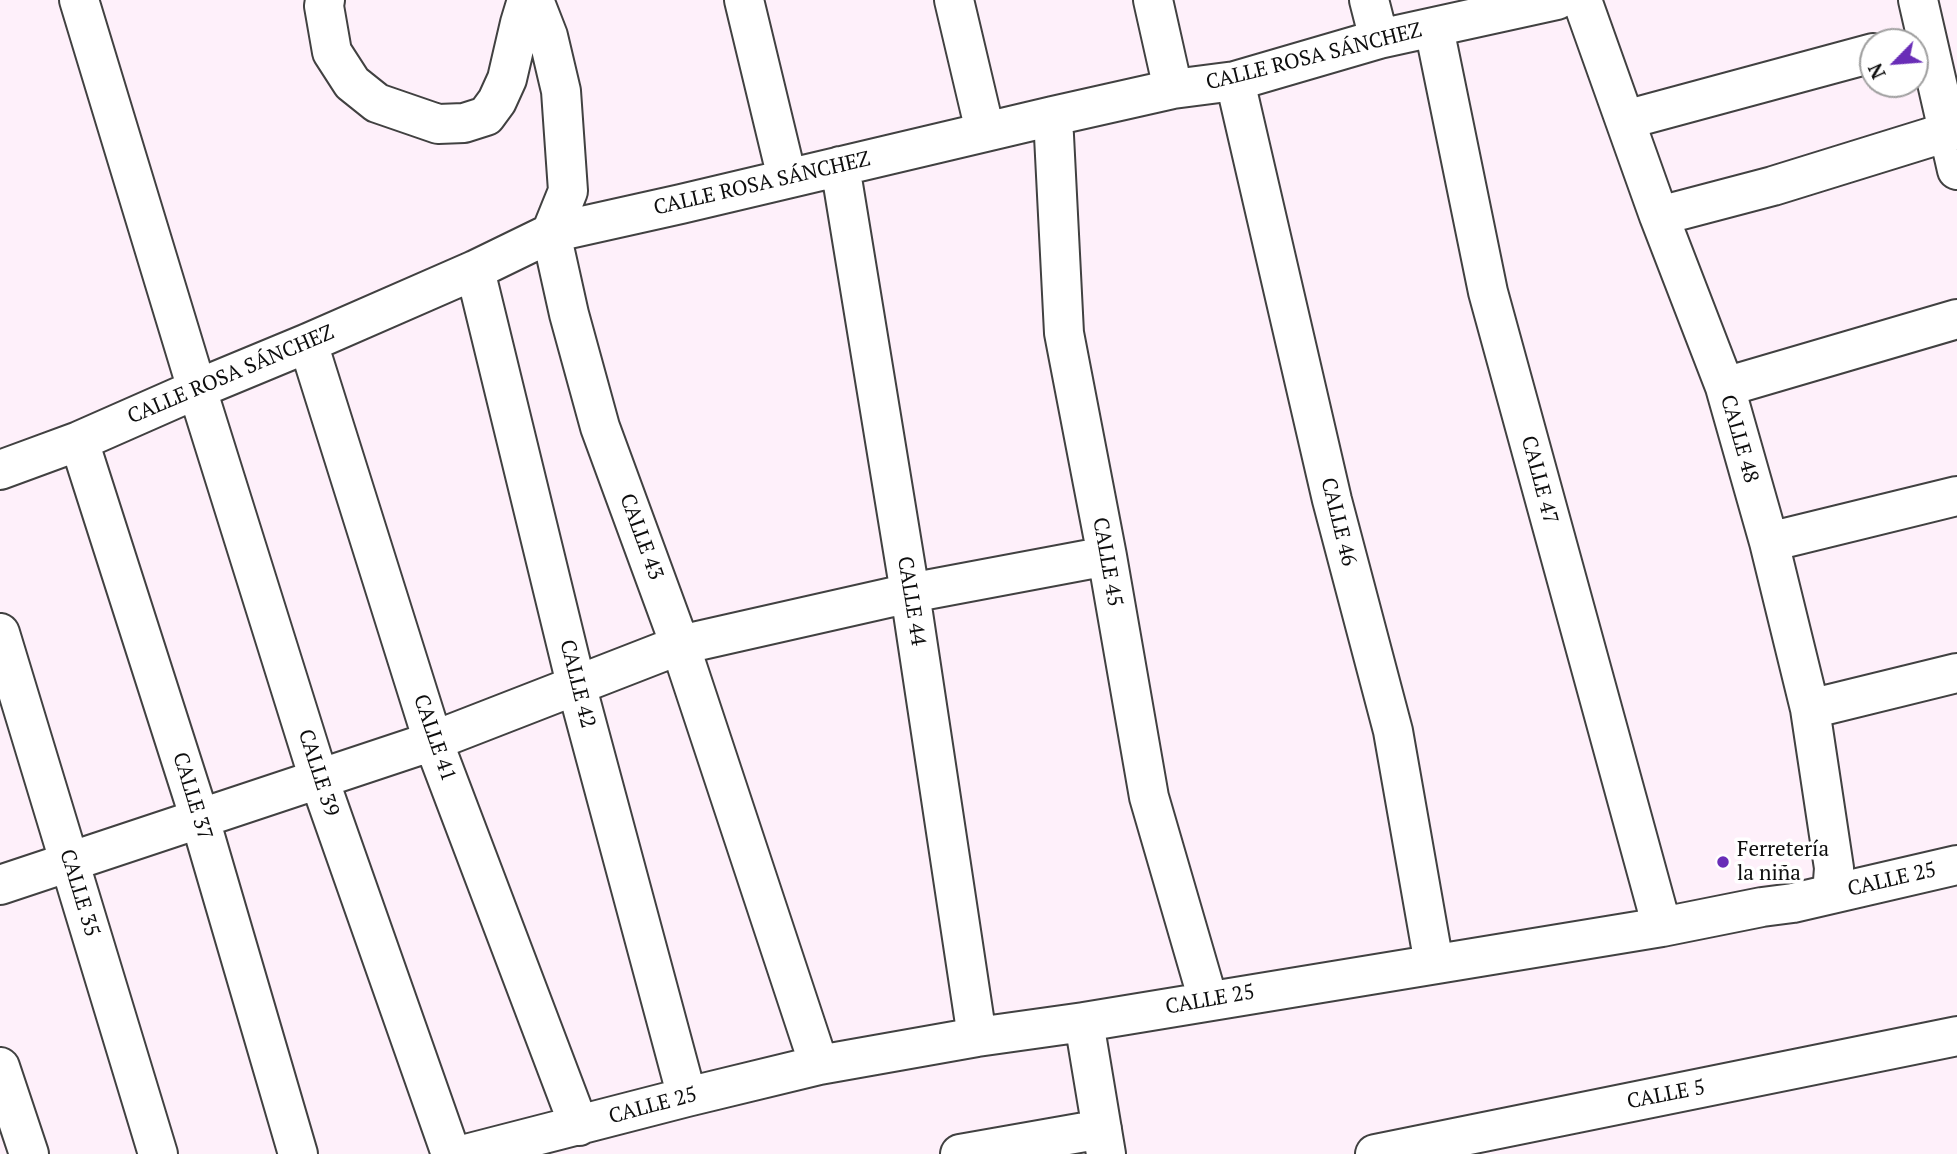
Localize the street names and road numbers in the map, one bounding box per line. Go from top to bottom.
street label: CALLE ROSA SÁNCHEZ [1203,18,1425,96]
street label: CALLE ROSA SÁNCHEZ [651,147,873,221]
street label: CALLE ROSA SÁNCHEZ [124,320,338,430]
street label: CALLE 48 [1714,392,1764,486]
street label: CALLE 47 [1515,433,1563,527]
street label: CALLE 46 [1315,475,1361,569]
street label: CALLE 43 [614,490,668,584]
street label: CALLE 45 [1087,515,1127,609]
street label: CALLE 44 [892,555,930,647]
street label: CALLE 42 [554,637,600,731]
street label: CALLE 41 [407,691,461,785]
street label: CALLE 39 [292,726,344,820]
street label: CALLE 37 [167,749,217,843]
street label: CALLE 35 [54,846,104,940]
street label: CALLE 25 [1845,858,1939,902]
street label: CALLE 25 [1163,980,1257,1020]
street label: CALLE 5 [1625,1075,1707,1115]
street label: CALLE 25 [606,1082,700,1130]

